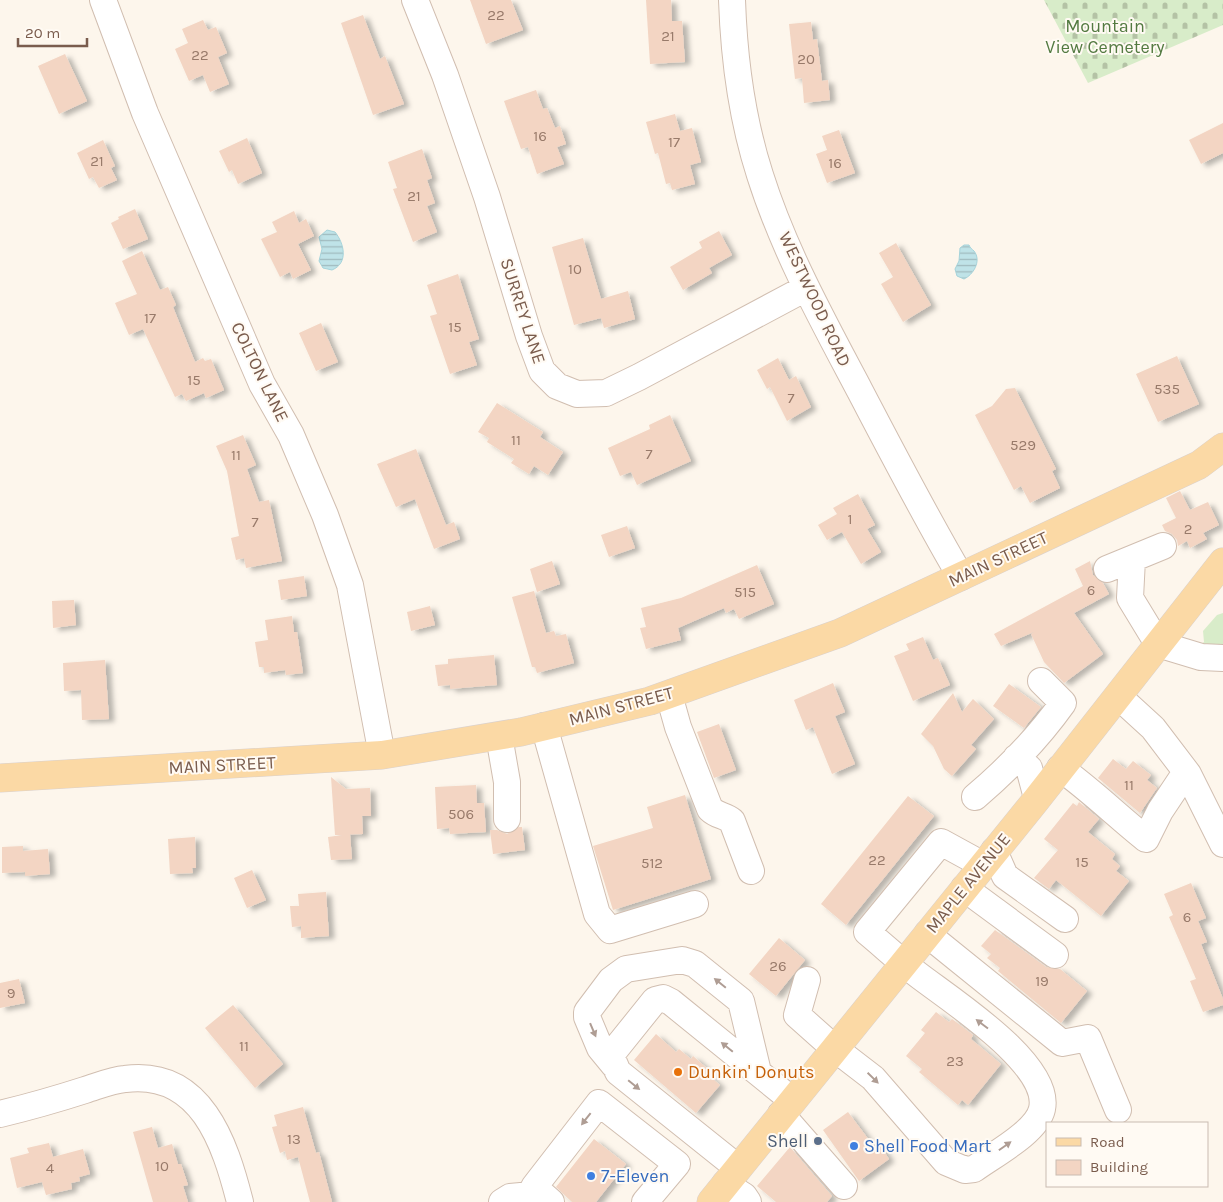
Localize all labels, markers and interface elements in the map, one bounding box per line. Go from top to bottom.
house number: 22 [487,6,505,24]
scale bar [18,15,86,47]
park label: Mountain View Cemetery [1045,15,1165,58]
text: 20 m [25,24,60,42]
house number: 21 [661,27,675,45]
house number: 22 [191,46,209,64]
house number: 20 [797,50,815,68]
house number: 16 [533,127,547,145]
house number: 17 [668,133,680,151]
house number: 21 [90,152,104,170]
house number: 16 [828,154,842,172]
house number: 21 [407,187,421,205]
street label: WESTWOOD ROAD [774,228,856,370]
street label: SURREY LANE [496,255,550,367]
house number: 10 [568,260,582,278]
house number: 17 [144,309,156,327]
street label: COLTON LANE [226,318,294,426]
house number: 15 [448,318,462,336]
house number: 15 [187,371,201,389]
house number: 535 [1154,380,1180,398]
house number: 7 [787,389,795,407]
house number: 11 [511,431,521,449]
house number: 529 [1010,436,1036,454]
house number: 7 [645,445,653,463]
house number: 11 [231,446,241,464]
house number: 1 [848,510,852,528]
house number: 7 [251,513,259,531]
house number: 2 [1184,520,1192,538]
street label: MAIN STREET [945,526,1051,592]
house number: 6 [1087,581,1095,599]
house number: 515 [734,583,756,601]
street label: MAIN STREET [566,681,676,731]
street label: MAIN STREET [168,751,276,779]
house number: 11 [1124,776,1134,794]
house number: 506 [448,805,474,823]
street label: MAPLE AVENUE [921,828,1015,938]
house number: 22 [868,851,886,869]
house number: 15 [1075,853,1089,871]
house number: 512 [641,854,663,872]
house number: 6 [1183,908,1191,926]
house number: 26 [769,957,787,975]
house number: 19 [1035,972,1049,990]
one-way arrow [714,978,727,989]
house number: 9 [7,984,15,1002]
one-way arrow [976,1019,989,1030]
one-way arrow [589,1023,597,1037]
house number: 11 [239,1037,249,1055]
one-way arrow [721,1042,734,1053]
house number: 23 [946,1052,964,1070]
place label: Dunkin' Donuts [688,1061,814,1083]
marker: Dunkin' Donuts [672,1066,684,1078]
one-way arrow [866,1072,878,1084]
one-way arrow [627,1079,640,1090]
one-way arrow [581,1112,592,1125]
legend [1046,1122,1208,1187]
house number: 13 [287,1130,301,1148]
place label: Shell [767,1130,808,1152]
text: Road [1090,1133,1125,1151]
marker: Shell [812,1135,824,1147]
place label: Shell Food Mart [864,1135,992,1157]
marker: Shell Food Mart [848,1140,860,1152]
one-way arrow [998,1141,1012,1151]
house number: 10 [155,1157,169,1175]
text: Building [1090,1158,1148,1176]
house number: 4 [46,1159,55,1177]
place label: 7-Eleven [601,1165,669,1187]
marker: 7-Eleven [585,1170,597,1182]

